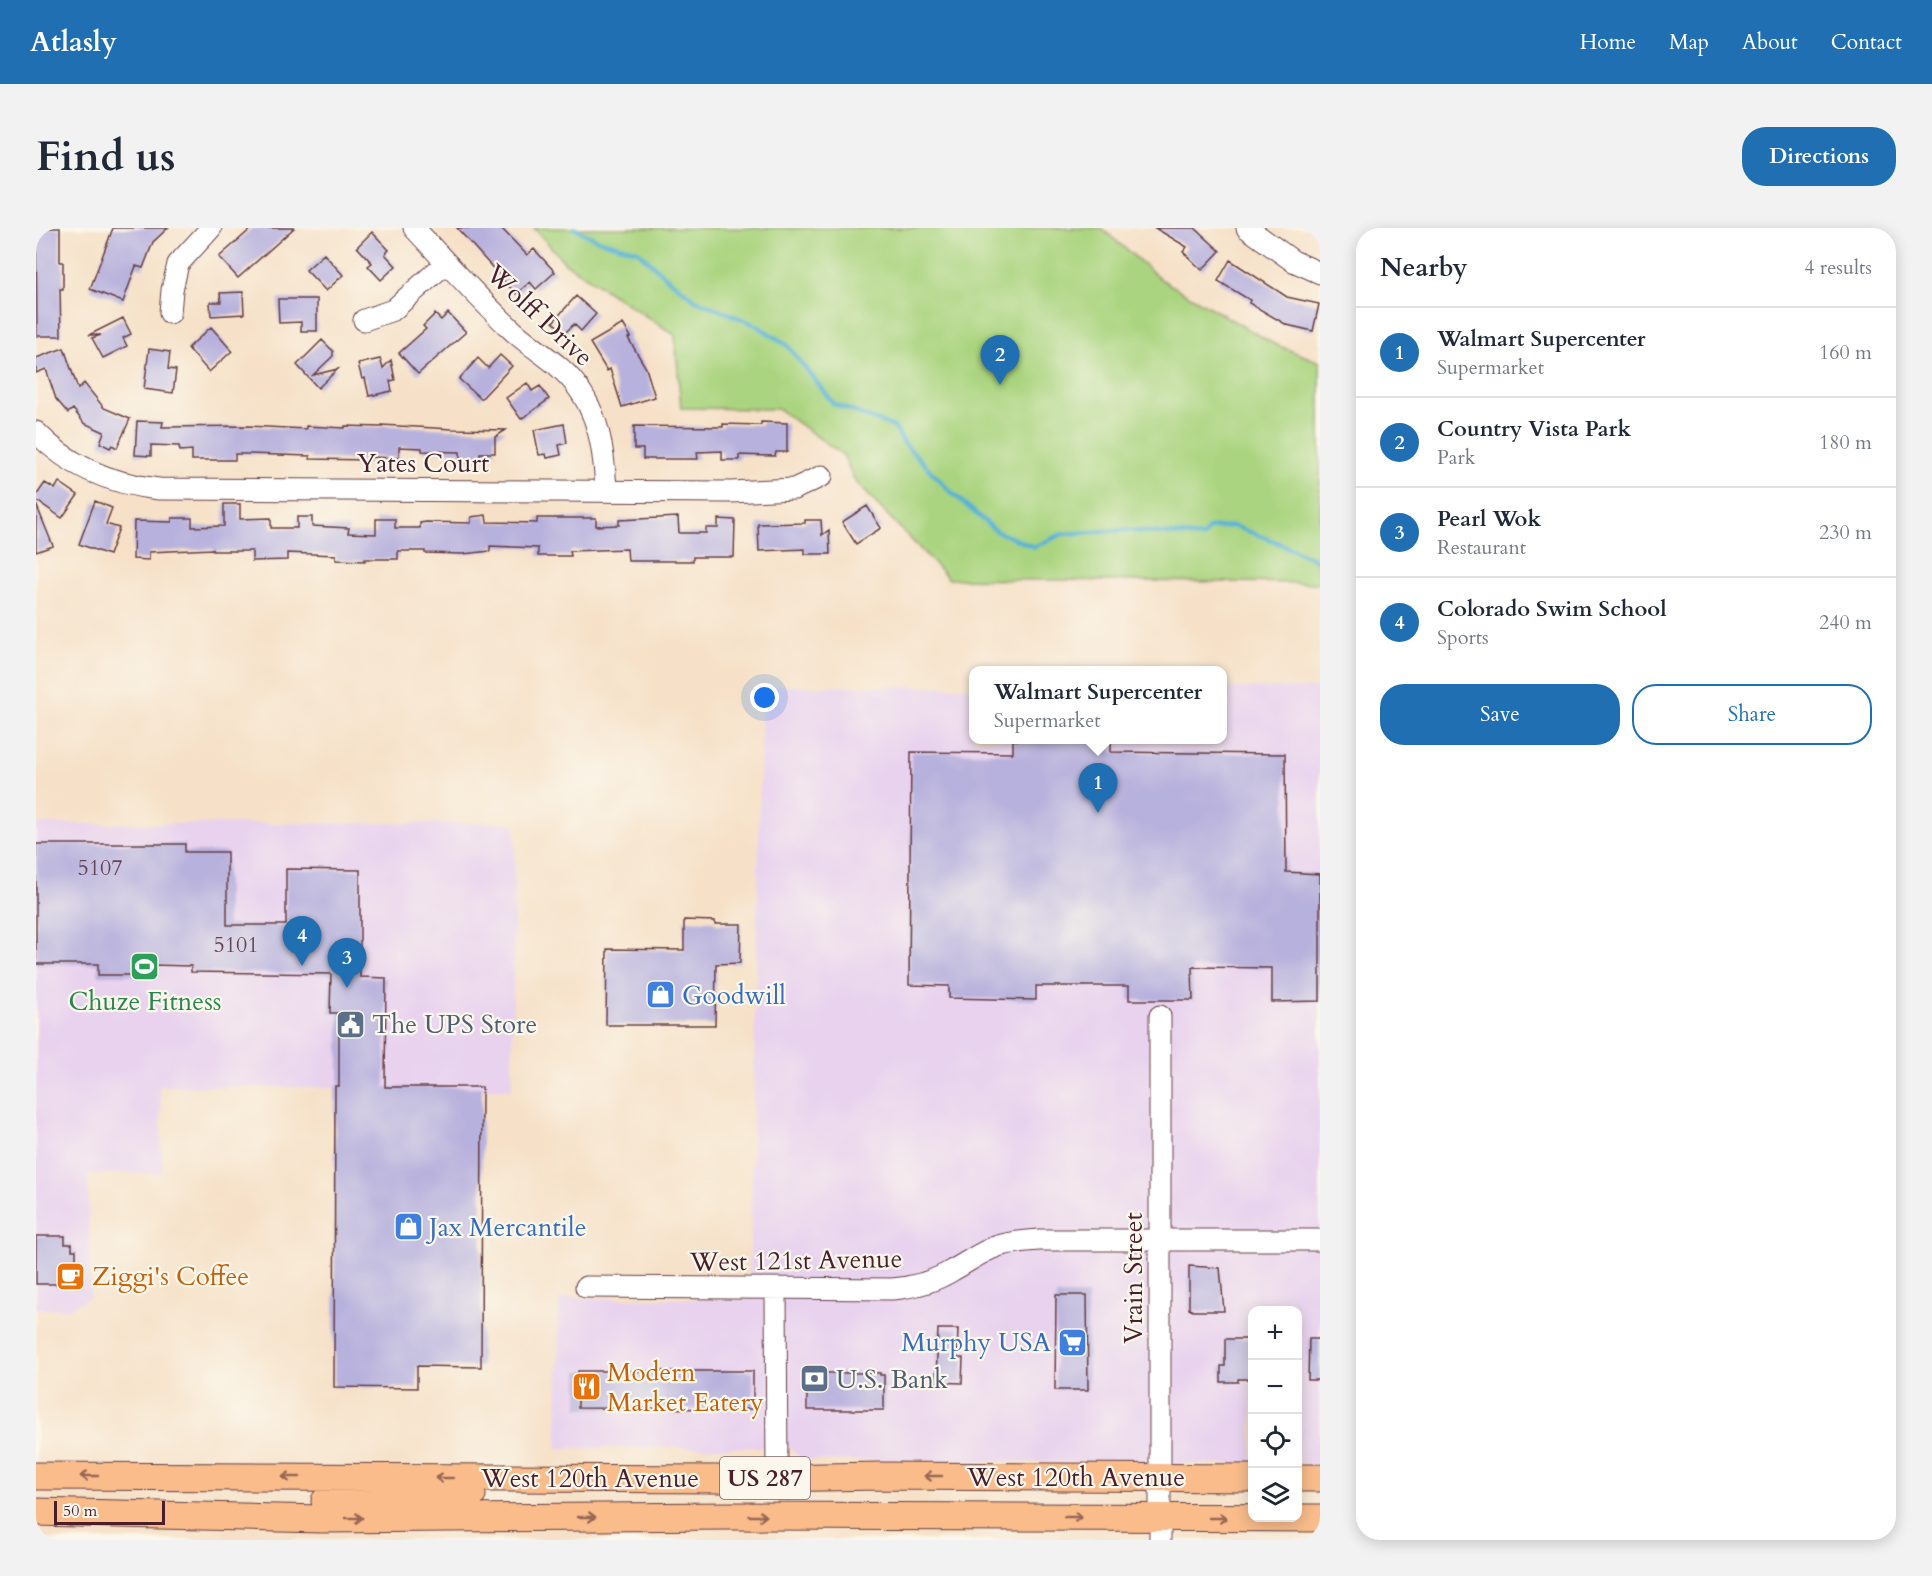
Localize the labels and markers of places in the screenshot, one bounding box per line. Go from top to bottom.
pin: 2 [980,336,1020,385]
pin: 1 [1078,764,1118,813]
pin: 4 [282,916,322,966]
pin: 3 [328,938,366,988]
sports icon: Chuze Fitness [129,951,161,983]
place label: Goodwill [682,978,786,1013]
shop icon: Goodwill [645,979,677,1011]
place label: Chuze Fitness [68,984,222,1019]
place label: The UPS Store [372,1007,537,1042]
public building icon: The UPS Store [335,1008,367,1040]
place label: Jax Mercantile [425,1210,587,1245]
shop icon: Jax Mercantile [392,1211,424,1243]
place label: Ziggi's Coffee [92,1259,249,1294]
cafe icon: Ziggi's Coffee [55,1260,87,1292]
place label: Murphy USA [901,1325,1051,1360]
supermarket icon: Murphy USA [1056,1326,1088,1358]
place label: Modern Market Eatery [607,1355,764,1420]
place label: U.S. Bank [836,1362,948,1397]
bank icon: U.S. Bank [799,1363,831,1395]
restaurant icon: Modern Market Eatery [570,1371,602,1403]

